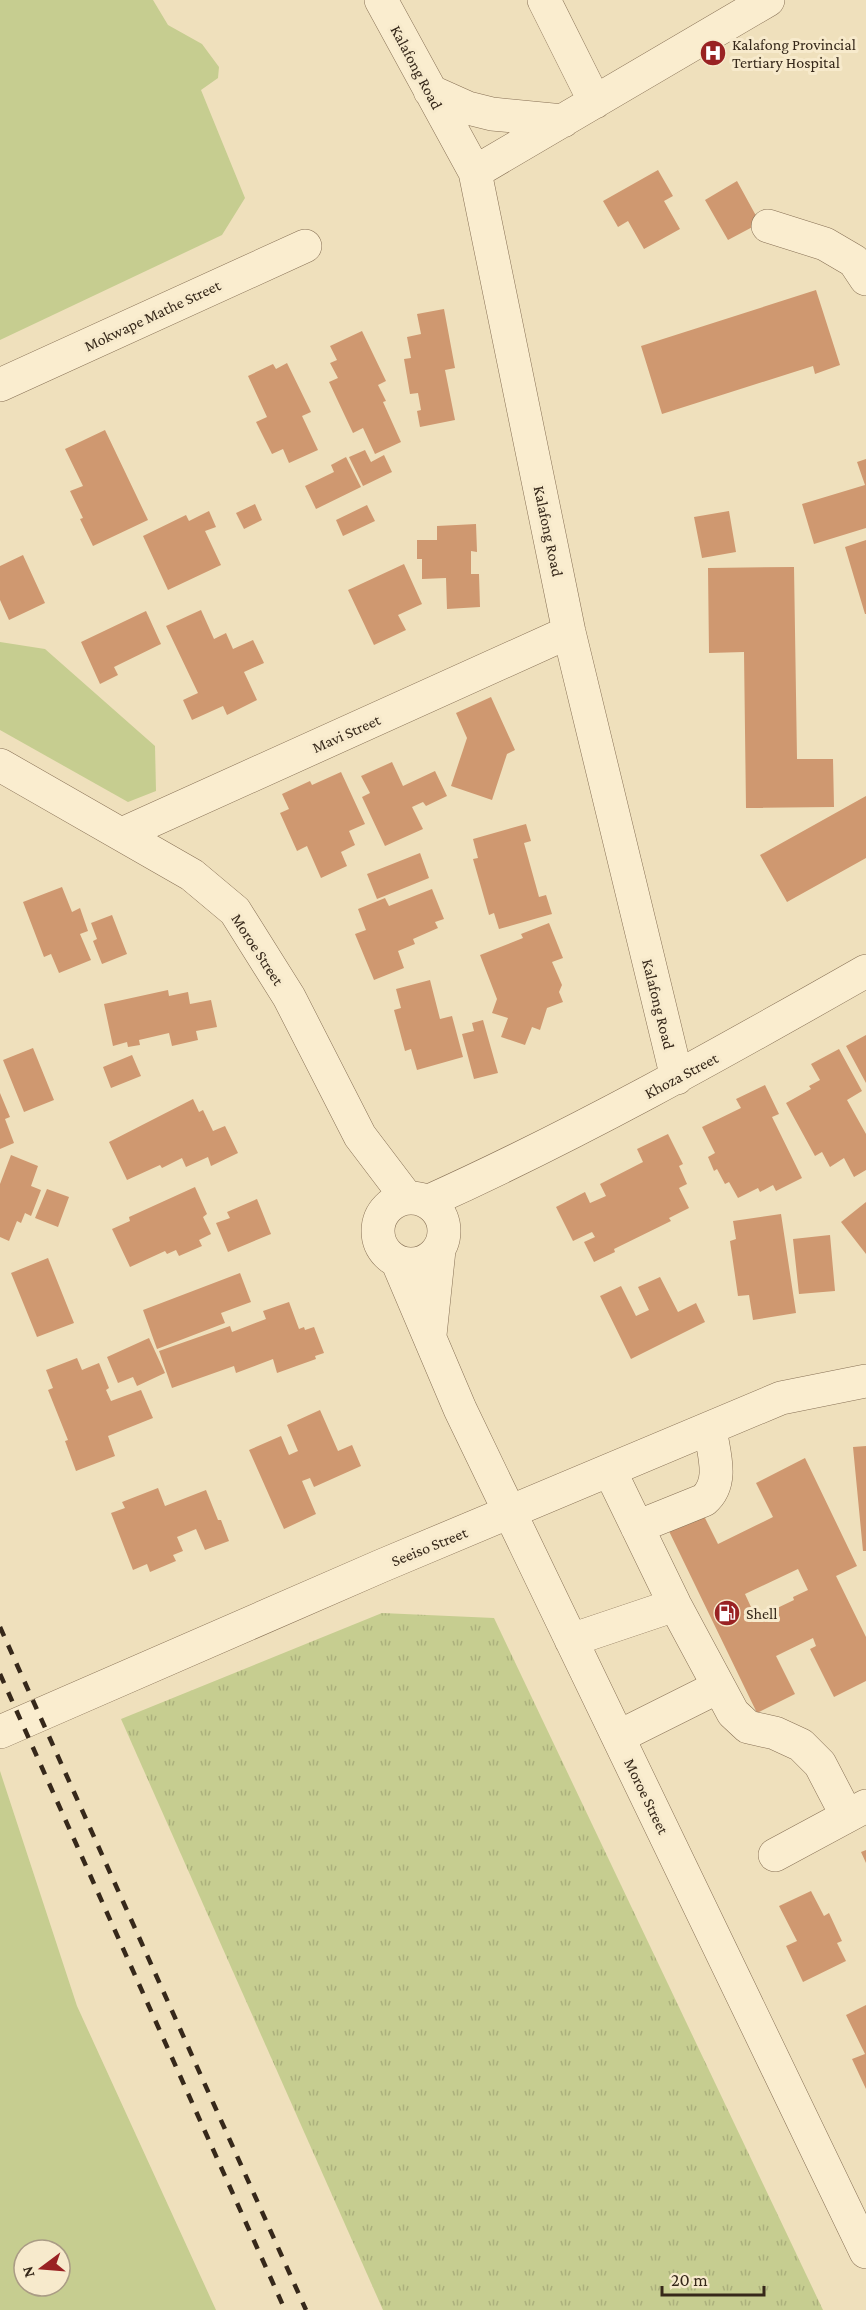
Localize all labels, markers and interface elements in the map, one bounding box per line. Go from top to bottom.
street label: Kalafong Road [386,22,446,113]
place label: Kalafong Provincial Tertiary Hospital [732,36,856,72]
hospital icon: Kalafong Provincial Tertiary Hospital [698,38,728,68]
street label: Mokwape Mathe Street [81,276,224,355]
street label: Kalafong Road [530,484,567,579]
street label: Mavi Street [310,711,384,756]
street label: Moroe Street [228,910,287,989]
street label: Kalafong Road [638,957,678,1052]
street label: Khoza Street [642,1049,721,1102]
street label: Seeiso Street [389,1523,470,1569]
fuel station icon: Shell [712,1598,742,1628]
place label: Shell [746,1605,778,1622]
street label: Moroe Street [621,1756,672,1837]
north arrow [12,2238,72,2298]
scale bar [662,2259,764,2297]
text: N [18,2264,38,2280]
text: 20 m [671,2270,708,2290]

